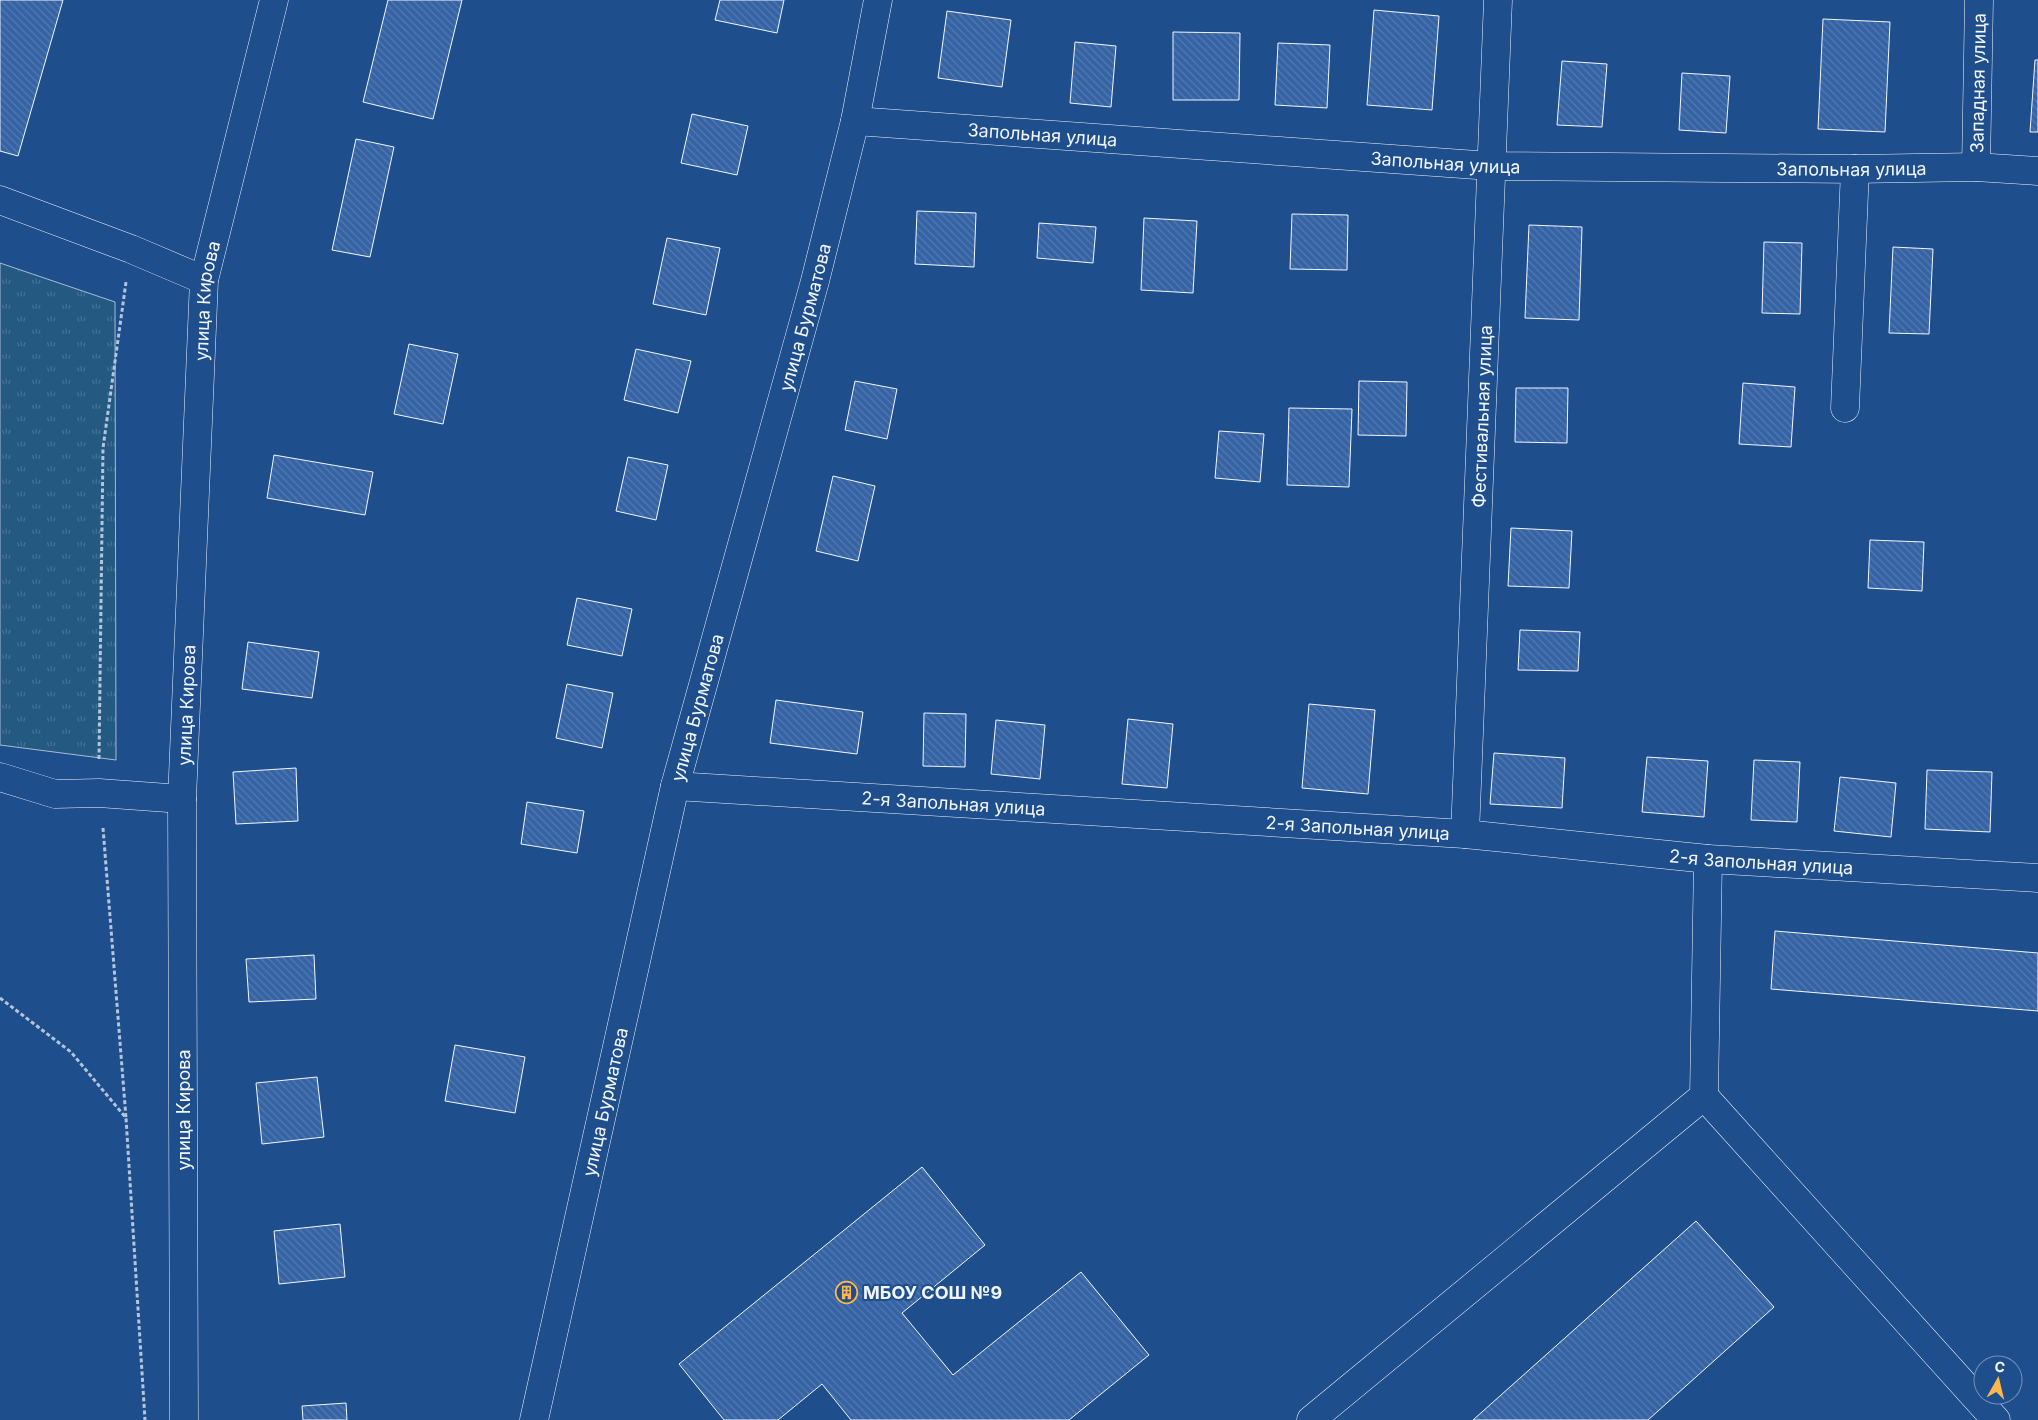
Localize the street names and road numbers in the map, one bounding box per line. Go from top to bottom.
street label: Западная улица [1966,13,1989,153]
street label: Запольная улица [967,118,1118,150]
street label: Запольная улица [1370,147,1521,177]
street label: Запольная улица [1776,157,1927,180]
street label: улица Кирова [190,239,224,361]
street label: улица Бурматова [775,241,835,393]
street label: Фестивальная улица [1467,325,1496,508]
street label: улица Бурматова [666,631,727,784]
street label: улица Кирова [173,644,199,766]
street label: 2-я Запольная улица [861,787,1046,819]
street label: 2-я Запольная улица [1265,811,1450,844]
street label: 2-я Запольная улица [1668,845,1854,878]
street label: улица Бурматова [578,1025,632,1178]
street label: улица Кирова [173,1049,194,1171]

